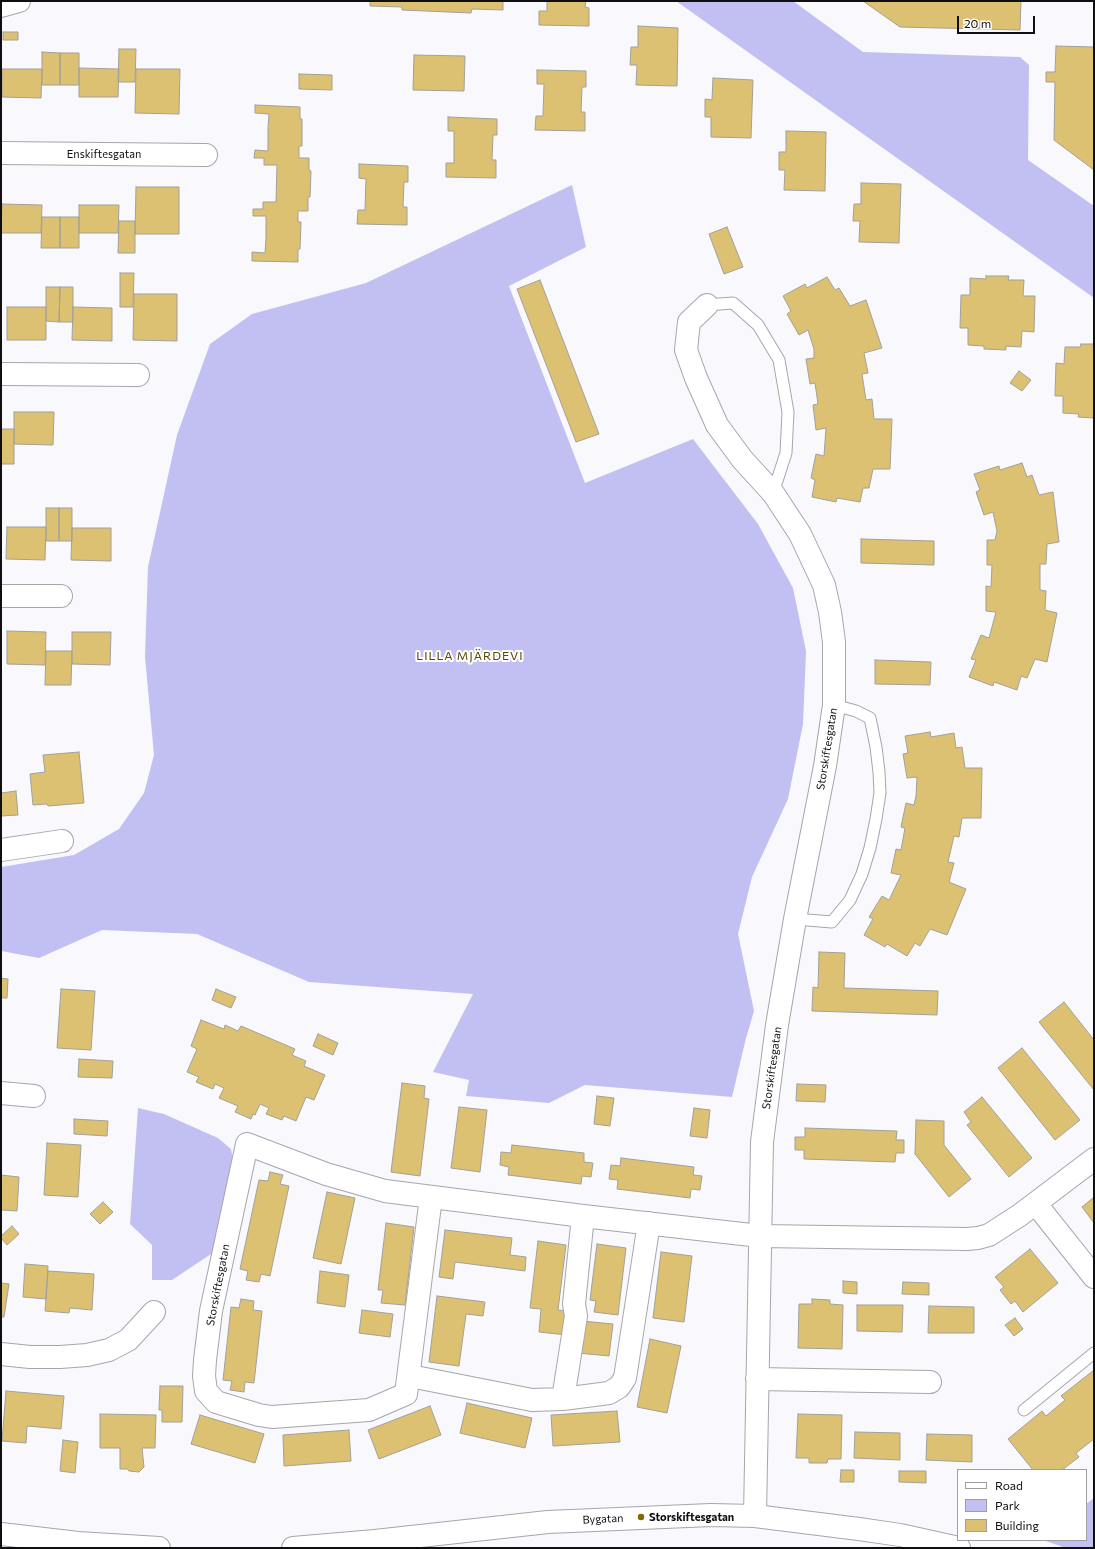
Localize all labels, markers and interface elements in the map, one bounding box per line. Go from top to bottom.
scale bar [959,8,1037,34]
text: 20 m [964,16,991,30]
street label: Enskiftesgatan [67,147,141,161]
district label: LILLA MJÄRDEVI [416,649,524,663]
street label: Storskiftesgatan [814,707,840,791]
street label: Storskiftesgatan [760,1026,784,1110]
street label: Storskiftesgatan [204,1243,232,1327]
legend [957,1469,1087,1541]
text: Road [995,1478,1023,1492]
text: Park [995,1498,1020,1512]
place label: Storskiftesgatan [649,1510,734,1524]
street label: Bygatan [582,1511,624,1527]
marker: Storskiftesgatan [636,1512,646,1522]
text: Building [995,1518,1039,1532]

